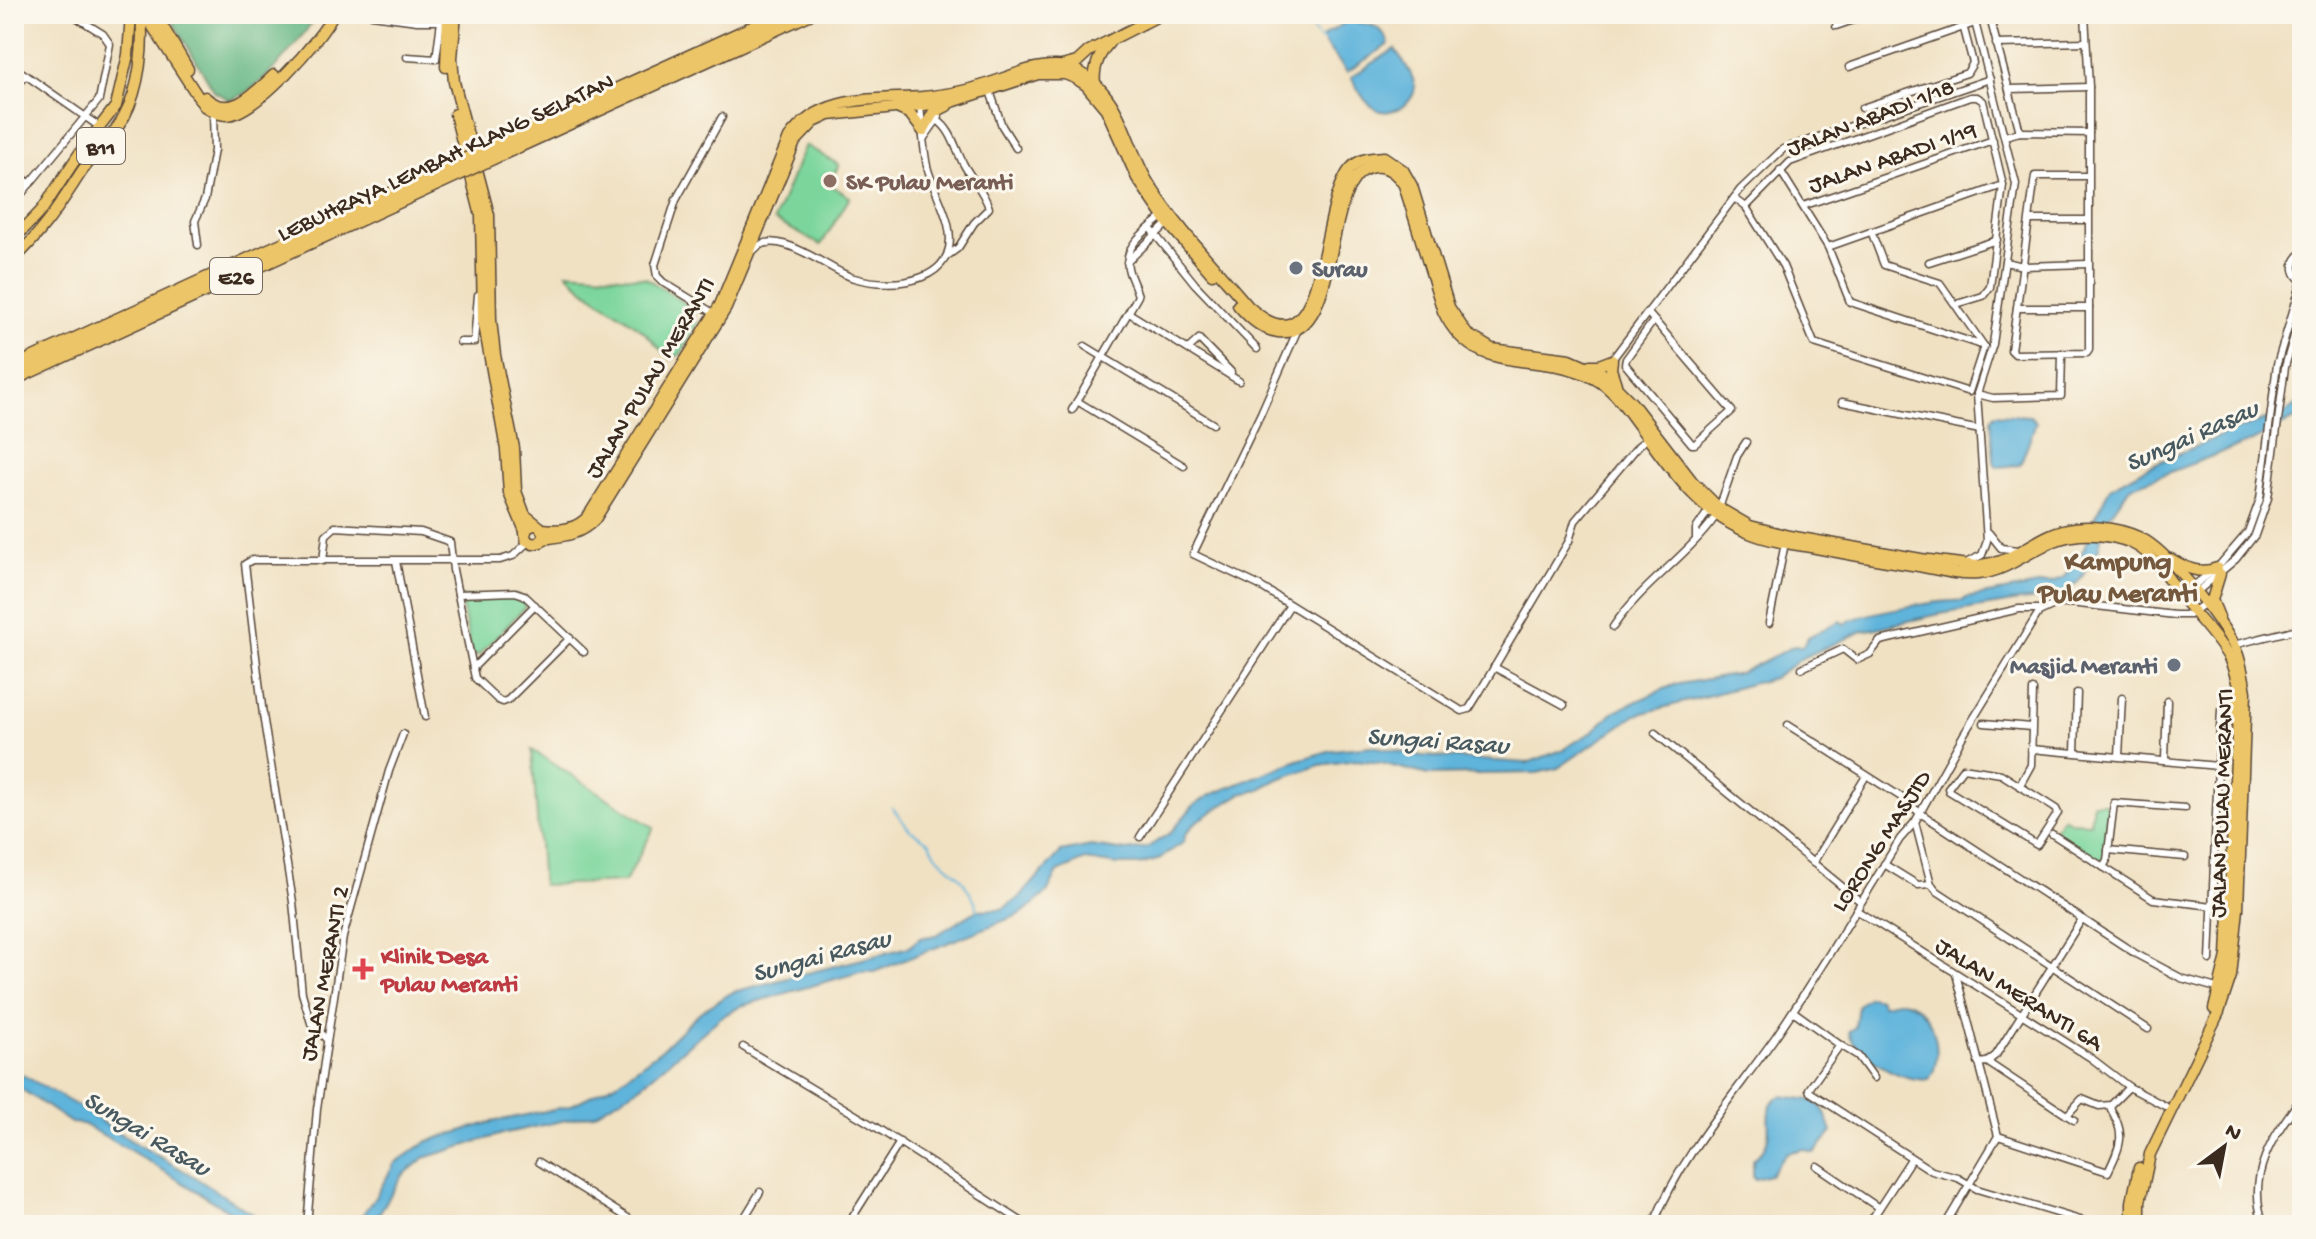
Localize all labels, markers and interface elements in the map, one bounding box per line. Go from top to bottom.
street label: LEBUHRAYA LEMBAH KLANG SELATAN [273,68,619,250]
street label: JALAN ABADI 1/18 [1783,74,1959,165]
street label: JALAN ABADI 1/19 [1805,117,1981,202]
road number: B11 [77,128,125,164]
place label: SK Pulau Meranti [846,170,1013,199]
marker: SK Pulau Meranti [821,172,839,190]
place label: Surau [1312,257,1368,286]
road number: E26 [210,258,262,294]
marker: Surau [1287,259,1305,277]
street label: JALAN PULAU MERANTI [580,273,724,485]
water label: Sungai Rasau [2122,394,2266,481]
district label: Kampung Pulau Meranti [2036,547,2198,612]
place label: Masjid Meranti [2010,654,2158,683]
marker: Masjid Meranti [2165,656,2183,674]
street label: JALAN PULAU MERANTI [2205,688,2242,918]
water label: Sungai Rasau [1366,723,1511,764]
street label: LORONG MASJID [1826,765,1940,918]
street label: JALAN MERANTI 2 [295,883,358,1064]
water label: Sungai Rasau [750,925,896,992]
street label: JALAN MERANTI 6A [1929,933,2109,1060]
place label: Klinik Desa Pulau Meranti [379,944,518,1001]
marker: Klinik Desa Pulau Meranti [352,958,374,980]
water label: Sungai Rasau [77,1086,216,1187]
north arrow [2184,1107,2264,1187]
text: N [2219,1119,2245,1148]

